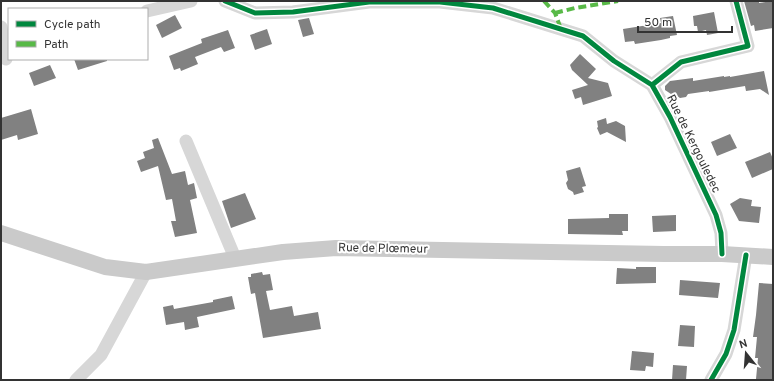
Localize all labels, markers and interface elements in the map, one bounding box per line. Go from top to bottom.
legend [8,8,148,60]
scale bar [638,8,732,34]
text: 50 m [644,15,672,31]
text: Cycle path [44,17,101,33]
text: Path [44,37,69,53]
street label: Rue de Kergouledec [662,92,724,196]
street label: Rue de Plœmeur [338,240,428,258]
north arrow [726,333,766,373]
text: N [738,337,749,352]

